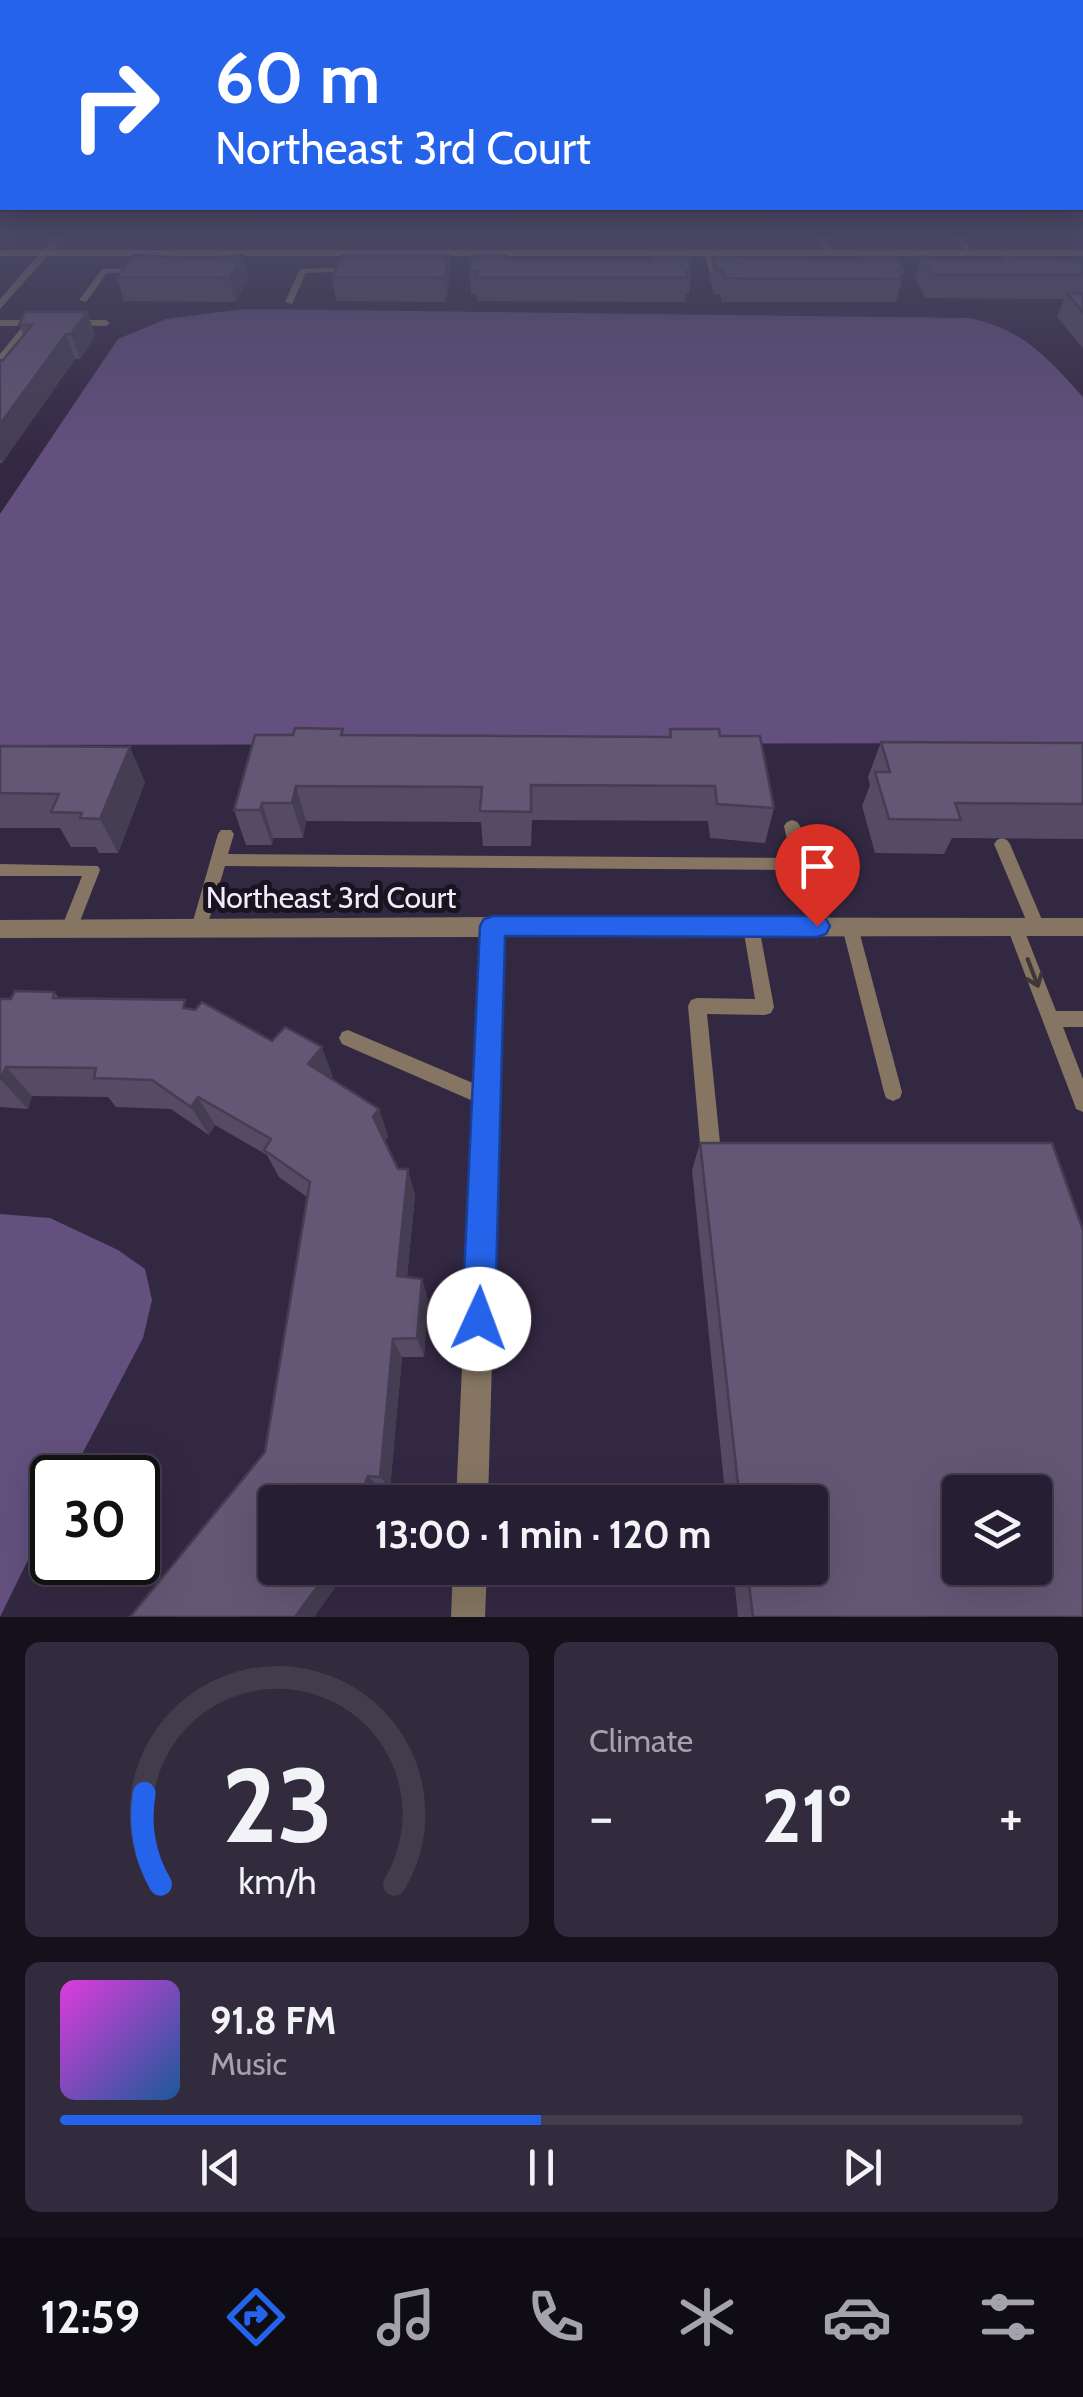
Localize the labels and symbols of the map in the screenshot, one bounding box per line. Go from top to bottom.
pin [775,824,860,927]
street label: Northeast 3rd Court [206,879,456,916]
one-way arrow [1025,957,1043,988]
position arrow [427,1267,531,1371]
speed limit sign: 30 [30,1455,160,1585]

